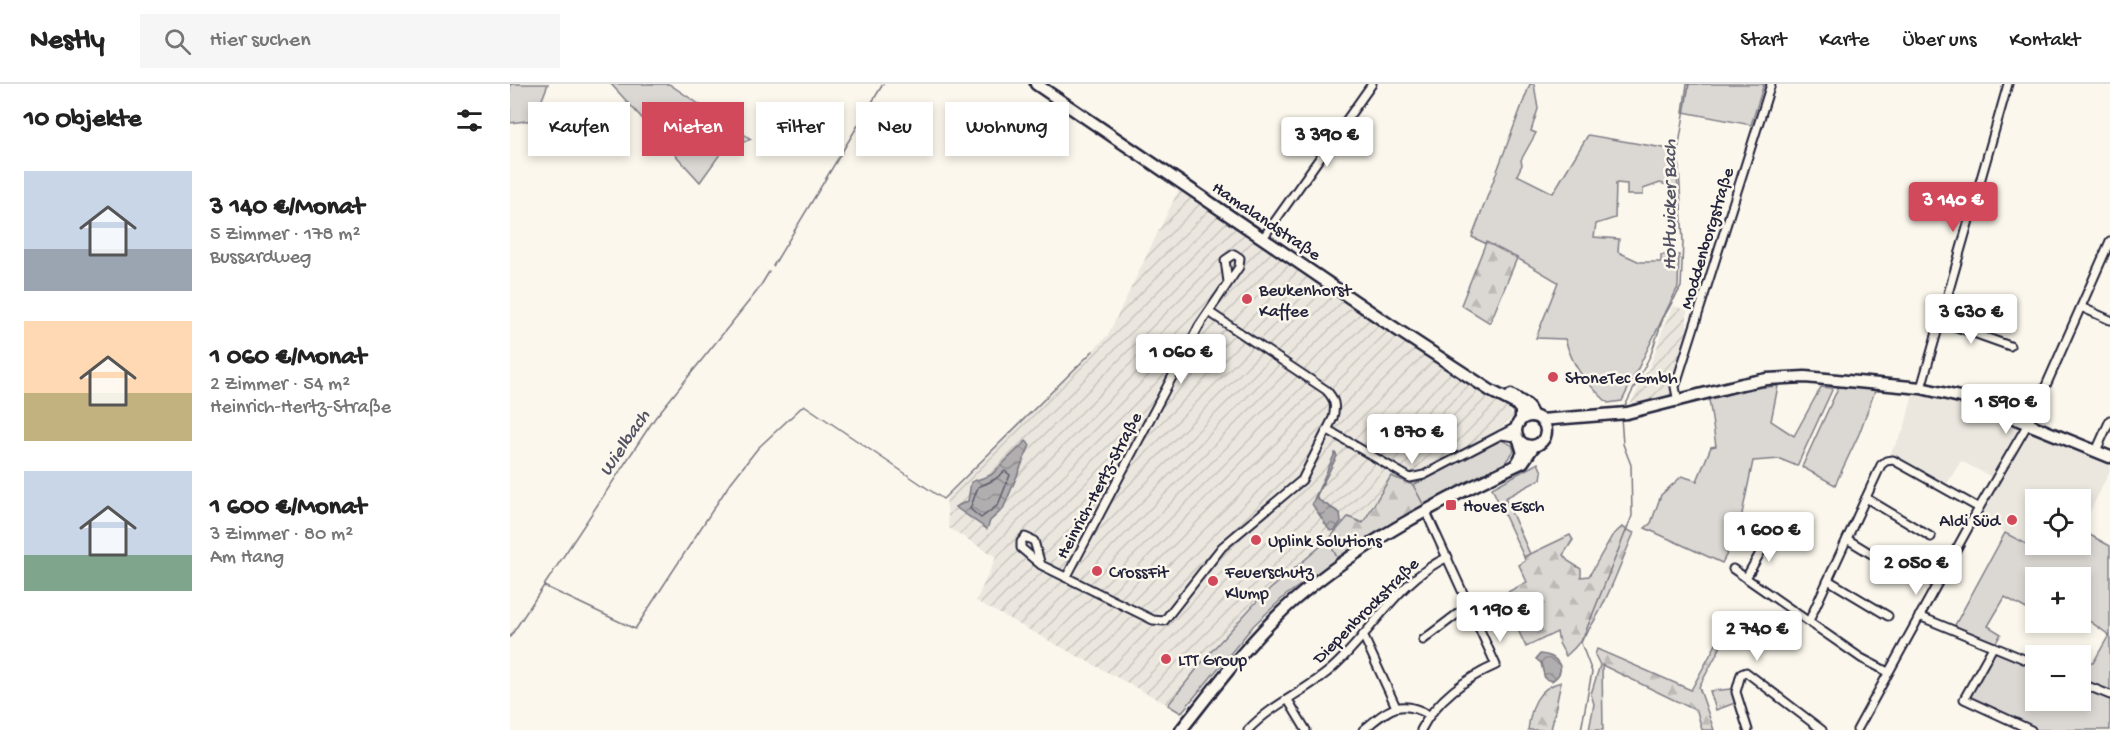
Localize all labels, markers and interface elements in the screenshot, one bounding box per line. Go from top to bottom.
search box [140,14,560,68]
text: Nestly [30,25,104,58]
icon: search [161,25,194,58]
text: Hier suchen [209,28,311,54]
text: Start [1740,29,1786,54]
text: Karte [1819,29,1869,54]
text: Über uns [1902,29,1976,54]
text: Kontakt [2009,29,2080,54]
chip: Kaufen [528,102,630,156]
chip: Mieten [642,102,744,156]
chip: Filter [756,102,844,156]
chip: Neu [856,102,933,156]
chip: Wohnung [945,102,1069,156]
icon: filters [453,104,486,137]
text: 10 Objekte [24,105,141,136]
pin: 3 390 € [1272,117,1382,168]
text: 3 390 € [1295,125,1359,148]
water label: Holtwicker Bach [1660,139,1683,270]
street label: Moddenborgstraße [1677,165,1740,312]
street label: Hamalandstraße [1207,178,1325,267]
pin: 3 140 € [1898,182,2008,233]
text: 3 140 € [1923,190,1983,213]
text: 3 140 €/Monat [210,193,364,224]
icon: home [72,195,144,267]
text: 5 Zimmer · 178 m² [210,224,360,247]
text: Bussardweg [210,247,311,270]
place label: Beukenhorst Kaffee [1258,281,1353,323]
marker: Beukenhorst Kaffee [1240,292,1254,306]
pin: 3 630 € [1916,294,2026,345]
text: 3 630 € [1939,302,2003,325]
pin: 1 060 € [1126,334,1236,385]
text: 1 060 € [1150,342,1212,365]
text: 1 060 €/Monat [210,343,366,374]
icon: home [72,345,144,417]
place label: StoneTec Gmbh [1565,369,1678,390]
marker: StoneTec Gmbh [1546,370,1560,384]
text: 2 Zimmer · 54 m² [210,374,350,397]
pin: 1 590 € [1951,384,2061,435]
text: 1 590 € [1975,392,2037,415]
text: Heinrich-Hertz-Straße [210,397,391,420]
water label: Wielbach [595,406,657,482]
street label: Heinrich-Hertz-Straße [1053,409,1148,563]
pin: 1 870 € [1357,414,1467,465]
text: 1 870 € [1381,422,1443,445]
map controls [2025,489,2091,711]
button: locate [2025,489,2091,555]
text: 1 600 €/Monat [210,493,366,524]
icon: home [72,495,144,567]
place label: Hoves Esch [1463,497,1545,518]
marker: Hoves Esch [1444,498,1458,512]
pin: 1 600 € [1714,512,1824,563]
place label: Aldi Süd [1939,512,2001,533]
marker: Aldi Süd [2005,513,2019,527]
text: 1 600 € [1738,520,1800,543]
text: 3 Zimmer · 80 m² [210,524,353,547]
place label: Uplink Solutions [1268,532,1383,553]
marker: Uplink Solutions [1249,533,1263,547]
pin: 2 050 € [1861,545,1971,596]
text: Am Hang [210,547,284,570]
text: 2 050 € [1884,553,1948,576]
street label: Diepenbrockstraße [1309,554,1425,670]
place label: CrossFit [1109,563,1170,584]
place label: Feuerschutz Klump [1224,563,1315,605]
marker: CrossFit [1090,564,1104,578]
button: + [2025,567,2091,633]
marker: Feuerschutz Klump [1206,574,1220,588]
pin: 1 190 € [1445,592,1555,643]
text: 1 190 € [1471,600,1529,623]
pin: 2 740 € [1702,611,1812,662]
text: 2 740 € [1726,619,1788,642]
button: − [2025,645,2091,711]
place label: LTT Group [1178,651,1247,672]
marker: LTT Group [1159,652,1173,666]

